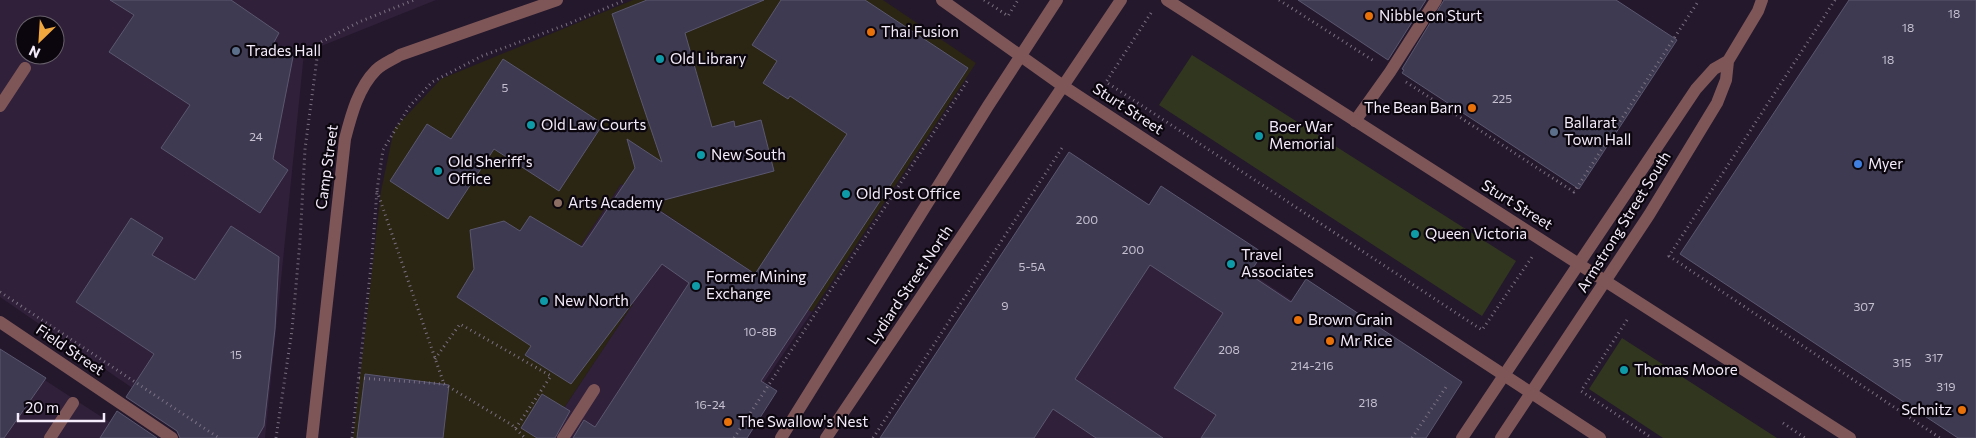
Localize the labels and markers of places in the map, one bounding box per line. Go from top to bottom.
place label: Nibble on Sturt [1379,6,1482,24]
marker: Nibble on Sturt [1363,10,1375,22]
place label: Thai Fusion [881,22,959,40]
marker: Thai Fusion [865,26,877,38]
place label: Trades Hall [246,41,321,59]
marker: Trades Hall [230,45,242,57]
place label: Old Library [670,49,747,67]
marker: Old Library [654,53,666,65]
place label: The Bean Barn [1364,98,1462,116]
marker: The Bean Barn [1466,102,1478,114]
place label: Ballarat Town Hall [1564,113,1631,148]
place label: Old Law Courts [541,115,646,133]
place label: Boer War Memorial [1269,117,1335,152]
marker: Old Law Courts [525,119,537,131]
marker: Ballarat Town Hall [1548,126,1560,138]
marker: Boer War Memorial [1253,130,1265,142]
place label: New South [711,145,786,163]
marker: New South [695,149,707,161]
place label: Old Sheriff's Office [448,152,533,187]
place label: Myer [1868,154,1903,172]
marker: Myer [1852,158,1864,170]
marker: Old Sheriff's Office [432,165,444,177]
place label: Old Post Office [856,184,960,202]
marker: Old Post Office [840,188,852,200]
place label: Arts Academy [568,193,663,211]
marker: Arts Academy [552,197,564,209]
place label: Queen Victoria [1425,224,1527,242]
marker: Queen Victoria [1409,228,1421,240]
place label: Travel Associates [1241,245,1314,280]
marker: Travel Associates [1225,258,1237,270]
place label: Former Mining Exchange [706,267,807,302]
marker: Former Mining Exchange [690,280,702,292]
place label: New North [554,291,629,309]
marker: New North [538,295,550,307]
place label: Brown Grain [1308,310,1393,328]
marker: Brown Grain [1292,314,1304,326]
place label: Mr Rice [1340,331,1393,349]
marker: Mr Rice [1324,335,1336,347]
place label: Thomas Moore [1634,360,1738,378]
marker: Thomas Moore [1618,364,1630,376]
place label: Schnitz [1901,400,1952,418]
marker: Schnitz [1956,404,1968,416]
place label: The Swallow's Nest [738,412,868,430]
marker: The Swallow's Nest [722,416,734,428]

